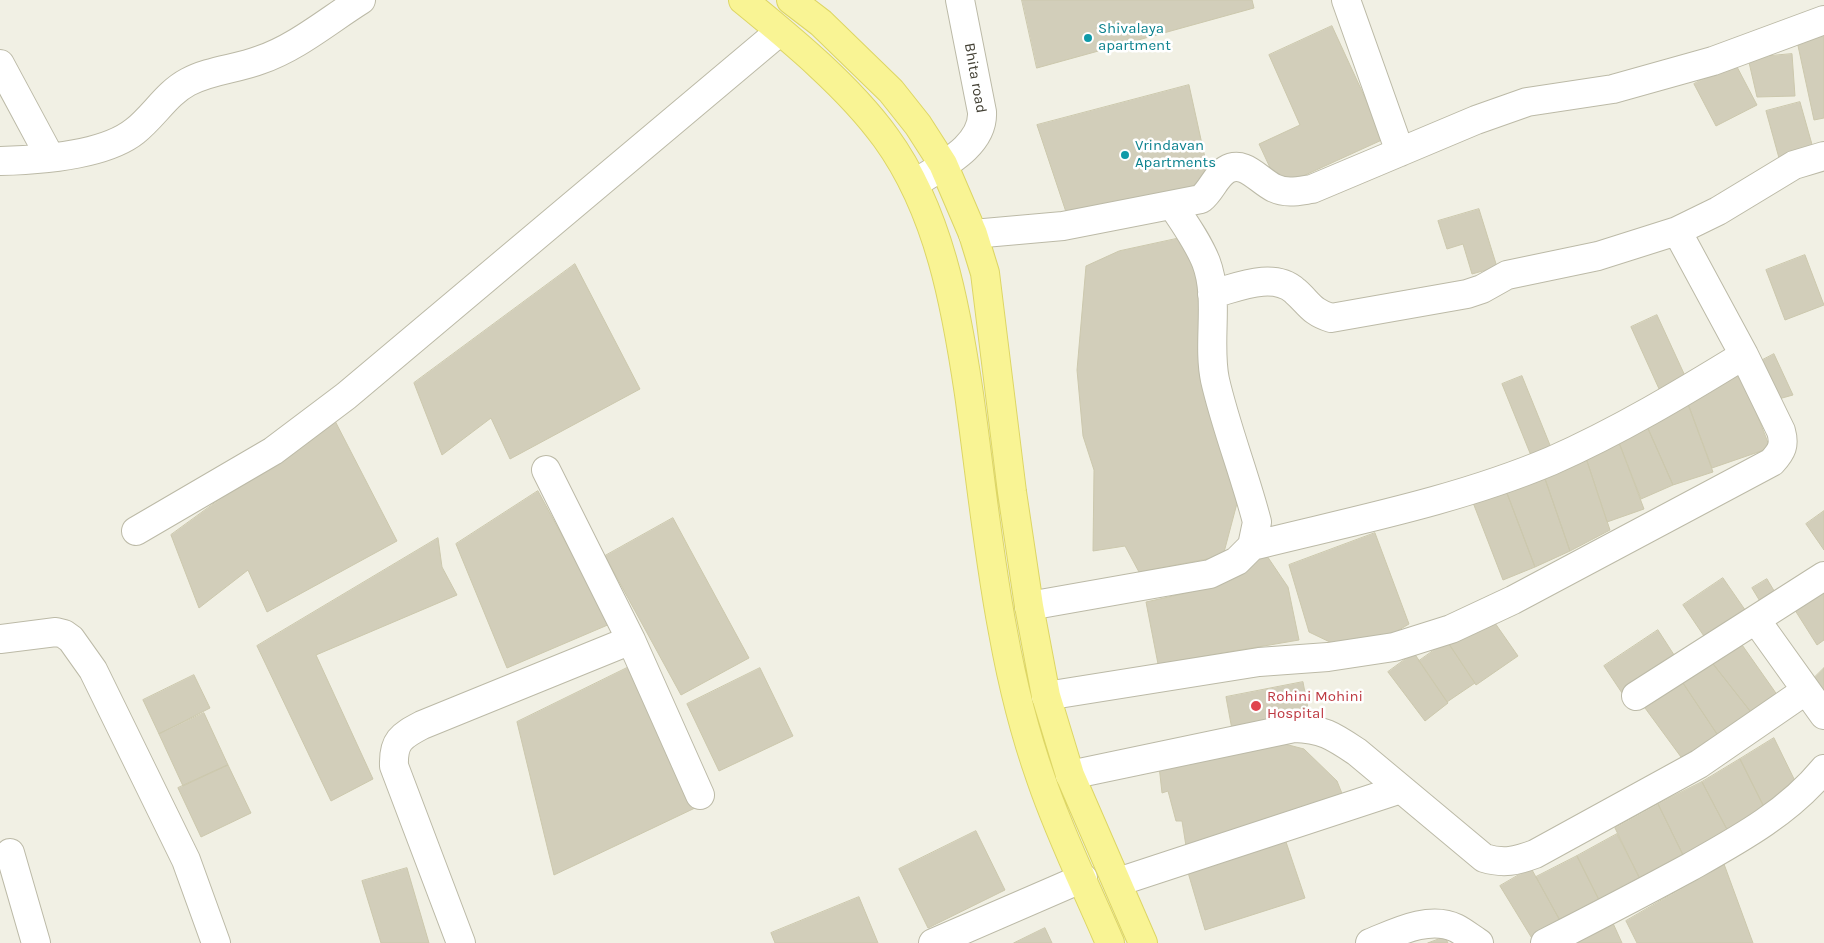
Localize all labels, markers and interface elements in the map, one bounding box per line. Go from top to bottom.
place label: Shivalaya apartment [1098,20,1171,55]
marker: Shivalaya apartment [1082,32,1094,44]
street label: Bhita road [960,41,990,115]
place label: Vrindavan Apartments [1135,137,1216,172]
marker: Vrindavan Apartments [1119,149,1131,161]
place label: Rohini Mohini Hospital [1267,688,1363,723]
marker: Rohini Mohini Hospital [1249,699,1263,713]

